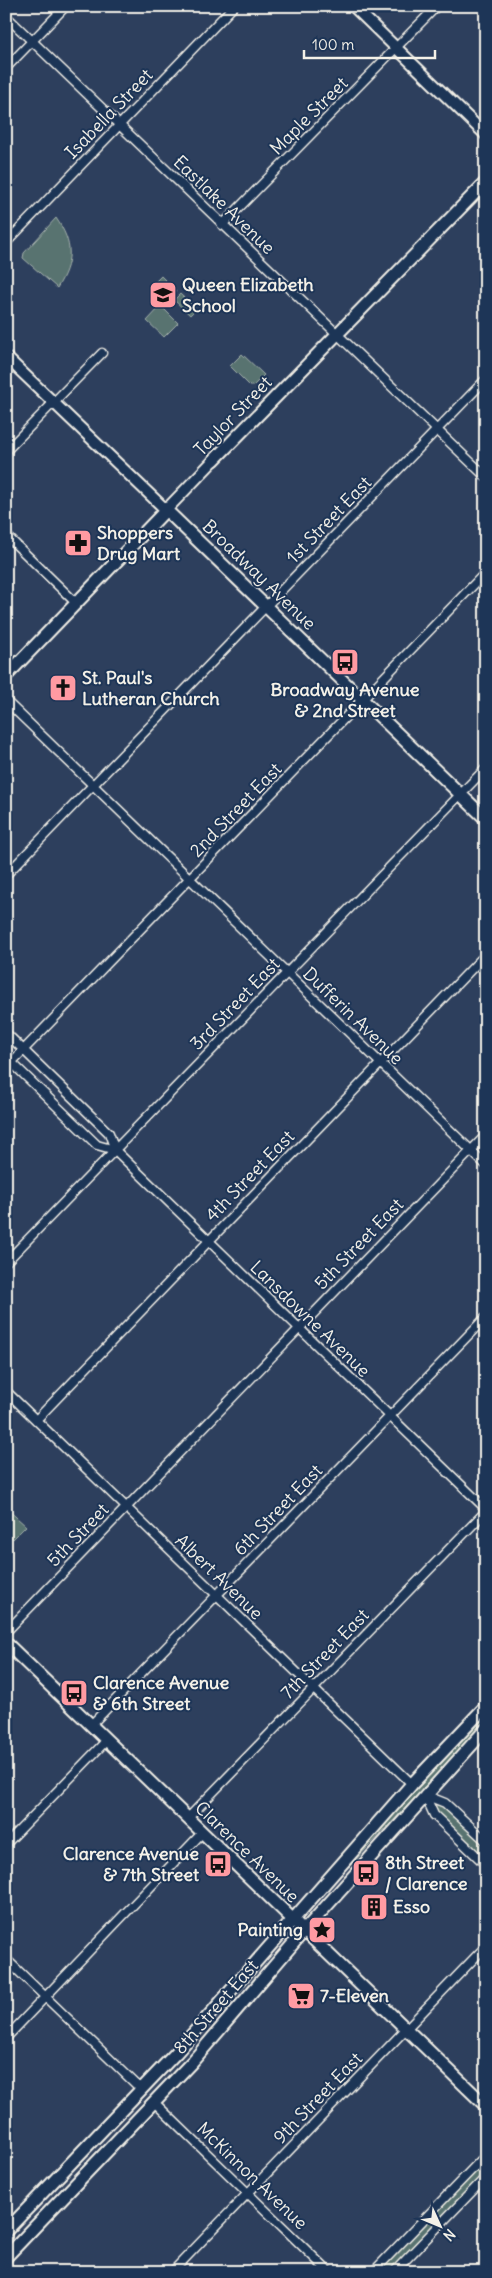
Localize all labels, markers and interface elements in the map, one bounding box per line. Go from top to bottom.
scale bar [304,28,436,60]
text: 100 m [312,35,354,54]
street label: Isabella Street [60,64,157,164]
street label: Maple Street [265,72,353,160]
street label: Eastlake Avenue [169,150,280,259]
place label: Queen Elizabeth School [182,273,314,317]
school or university icon: Queen Elizabeth School [148,280,178,310]
street label: Taylor Street [189,371,277,461]
street label: 1st Street East [281,471,376,568]
street label: Broadway Avenue [198,515,321,635]
place label: Shoppers Drug Mart [97,521,181,565]
pharmacy icon: Shoppers Drug Mart [63,528,93,558]
bus stop icon: Broadway Avenue & 2nd Street [330,647,360,677]
place label: St. Paul's Lutheran Church [82,666,220,710]
church icon: St. Paul's Lutheran Church [48,673,78,703]
place label: Broadway Avenue & 2nd Street [270,678,420,722]
street label: 2nd Street East [185,758,286,862]
street label: 3rd Street East [185,953,284,1055]
street label: Dufferin Avenue [298,962,408,1069]
street label: 4th Street East [200,1125,299,1226]
street label: 5th Street East [309,1193,408,1294]
street label: Lansdowne Avenue [245,1255,375,1382]
street label: 6th Street East [228,1459,327,1560]
street label: 5th Street [42,1498,113,1571]
street label: Albert Avenue [171,1529,268,1624]
street label: 7th Street East [276,1604,373,1704]
place label: Clarence Avenue & 6th Street [93,1671,230,1715]
bus stop icon: Clarence Avenue & 6th Street [59,1678,89,1708]
street label: Clarence Avenue [190,1796,304,1907]
place label: Clarence Avenue & 7th Street [63,1842,200,1886]
bus stop icon: Clarence Avenue & 7th Street [203,1849,233,1879]
place label: 8th Street / Clarence [385,1851,468,1895]
bus stop icon: 8th Street / Clarence [351,1858,381,1888]
building icon: Esso [359,1892,389,1922]
place label: Esso [393,1895,430,1918]
place icon: Painting [307,1915,337,1945]
place label: Painting [237,1918,303,1941]
street label: 8th Street East [168,1954,263,2059]
supermarket icon: 7-Eleven [286,1981,316,2011]
place label: 7-Eleven [320,1984,390,2007]
street label: 9th Street East [268,2047,367,2148]
street label: McKinnon Avenue [192,2117,312,2234]
north arrow [414,2200,464,2250]
text: N [440,2225,459,2245]

